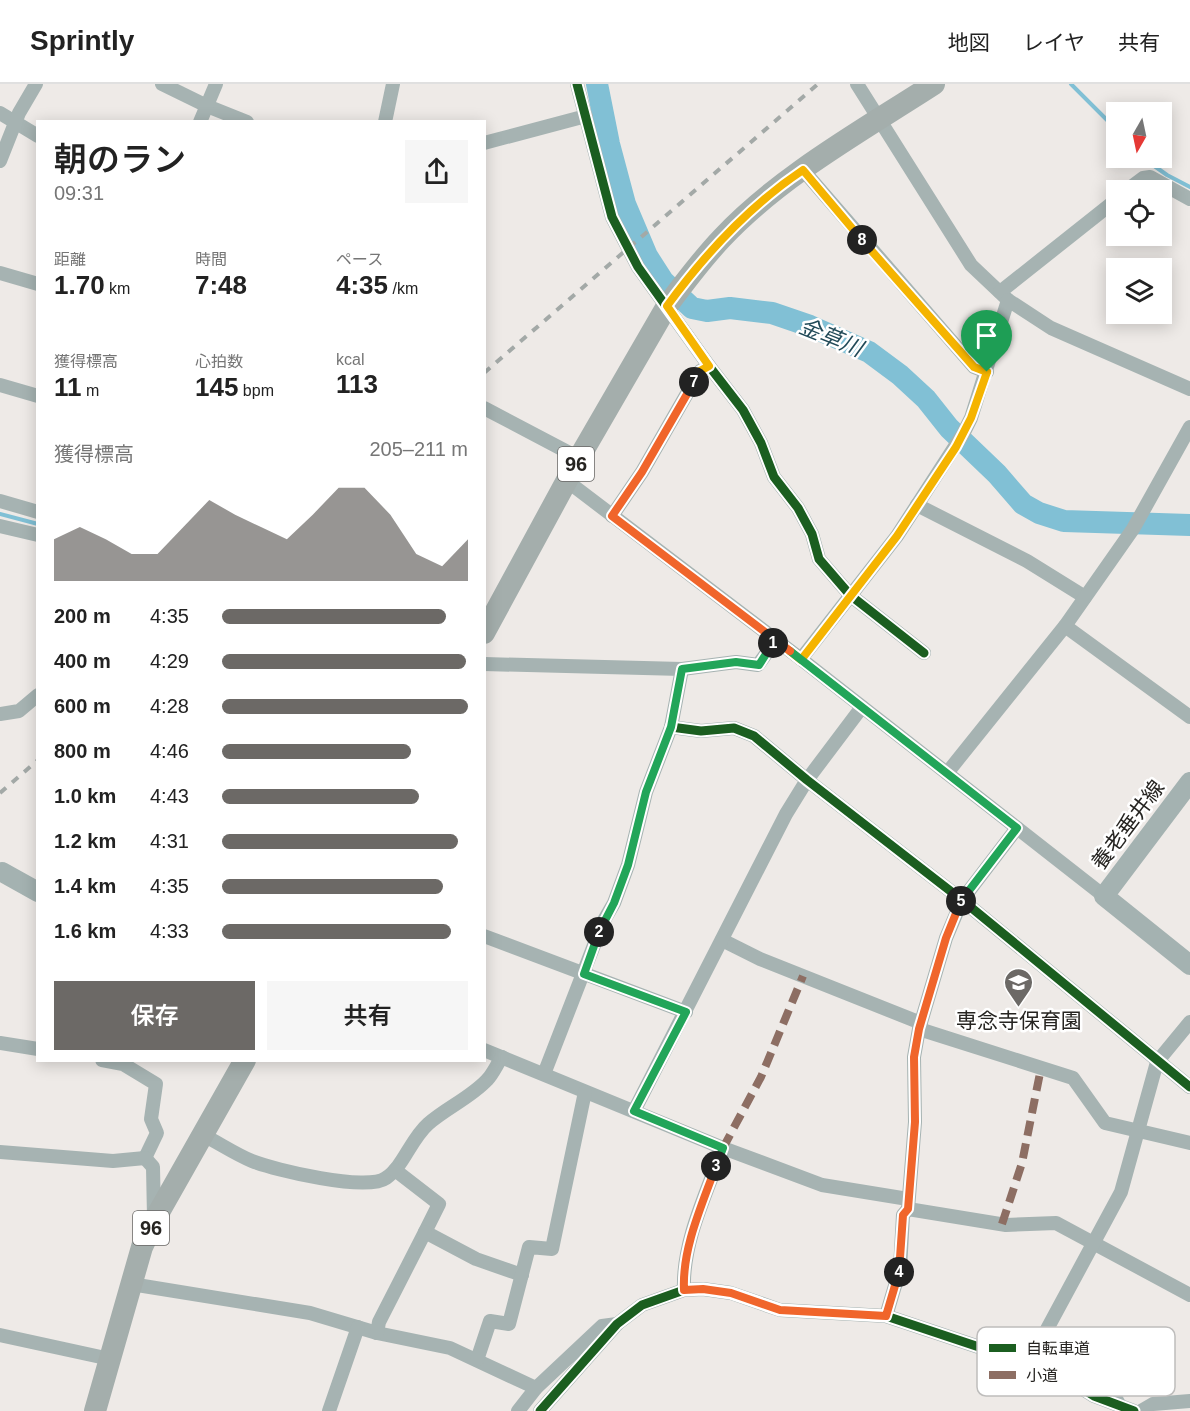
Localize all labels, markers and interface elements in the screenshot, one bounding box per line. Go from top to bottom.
text: Sprintly [30,25,134,56]
text: 地図 [948,31,990,54]
text: レイヤ [1023,31,1085,54]
text: 共有 [1118,31,1160,54]
north arrow [1106,102,1172,168]
map controls [1106,102,1172,324]
button: share [405,140,468,203]
text: 朝のラン [54,141,186,178]
button: locate [1106,180,1172,246]
text: 09:31 [54,182,104,204]
pin: 8 [847,225,877,255]
text: 8 [858,231,866,248]
text: 距離 [54,251,86,268]
text: 時間 [195,251,227,268]
text: ペース [336,251,383,268]
button: layers [1106,258,1172,324]
text: 1.70 [54,270,105,300]
text: 7:48 [195,270,247,300]
text: 4:35 [336,270,388,300]
text: km [105,280,130,297]
text: /km [388,280,418,297]
pin [961,310,1012,372]
water label: 金草川 [796,314,868,362]
icon: arrive [970,319,1003,352]
text: kcal [336,351,364,368]
text: 獲得標高 [54,353,118,370]
text: 心拍数 [195,353,243,370]
pin: 7 [679,367,709,397]
text: 113 [336,369,378,399]
text: 11 [54,372,82,402]
text: 145 [195,372,238,402]
text: 7 [690,373,698,390]
text: m [82,382,99,399]
text: bpm [238,382,274,399]
text: 205–211 m [369,438,468,460]
text: 獲得標高 [54,443,134,465]
road number: 96 [558,447,594,481]
text: 200 m [54,605,111,627]
text: 4:35 [150,605,189,627]
pin: 1 [758,628,788,658]
text: 1 [769,634,777,651]
text: 400 m [54,650,111,672]
text: 4:29 [150,650,189,672]
text: 600 m [54,695,111,717]
text: 4:28 [150,695,189,717]
text: 800 m [54,740,111,762]
text: 4:46 [150,740,189,762]
street label: 養老垂井線 [1087,776,1168,874]
text: 1.0 km [54,785,116,807]
text: 4:43 [150,785,189,807]
text: 1.2 km [54,830,116,852]
text: 4:31 [150,830,189,852]
text: 1.4 km [54,875,116,897]
text: 4:35 [150,875,189,897]
pin: 5 [946,886,976,916]
text: 5 [957,892,965,909]
pin: 2 [584,917,614,947]
text: 1.6 km [54,920,116,942]
text: 4:33 [150,920,189,942]
text: 2 [595,923,603,940]
school or university icon: 専念寺保育園 [1003,966,1035,1008]
button: 保存 [54,981,255,1050]
button: 共有 [267,981,468,1050]
place label: 専念寺保育園 [956,1009,1082,1032]
pin: 3 [701,1151,731,1181]
text: 3 [712,1157,720,1174]
road number: 96 [133,1211,169,1245]
pin: 4 [884,1257,914,1287]
text: 4 [895,1263,903,1280]
legend [977,1327,1175,1396]
text: 自転車道 [1026,1340,1090,1357]
text: 小道 [1026,1367,1058,1384]

